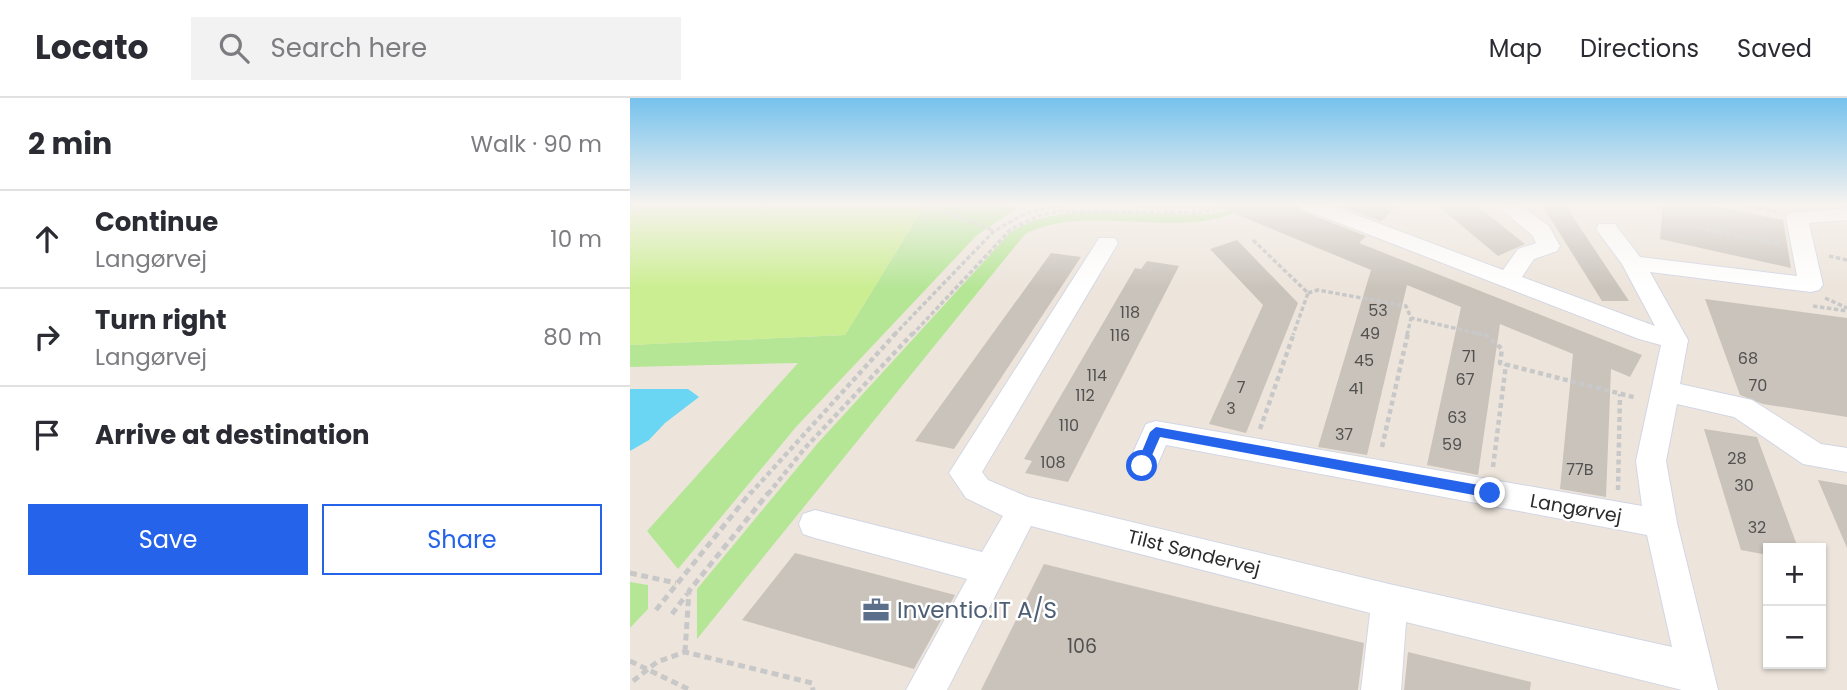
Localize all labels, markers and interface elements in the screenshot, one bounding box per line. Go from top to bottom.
search box [191,17,681,80]
text: Locato [35,24,149,71]
icon: search [215,29,253,67]
text: Search here [271,30,427,66]
text: Map [1489,32,1542,65]
text: Directions [1580,32,1699,65]
text: Saved [1737,32,1812,65]
text: 2 min [28,122,112,165]
text: Walk · 90 m [471,128,602,160]
text: Continue [95,204,218,240]
icon: ahead [28,220,66,258]
text: 10 m [550,223,602,255]
text: Langørvej [95,243,207,275]
house number: 53 [1368,299,1388,322]
house number: 118 [1120,301,1140,324]
text: Turn right [95,302,227,338]
icon: right [28,318,66,356]
text: 80 m [543,321,602,353]
house number: 49 [1360,322,1380,345]
house number: 116 [1110,324,1130,347]
text: Langørvej [95,341,207,373]
house number: 71 [1462,345,1476,368]
house number: 68 [1738,347,1758,370]
house number: 45 [1354,349,1374,372]
house number: 114 [1087,364,1107,387]
house number: 67 [1456,368,1475,391]
house number: 70 [1749,374,1767,397]
house number: 7 [1237,376,1246,399]
house number: 41 [1348,377,1364,400]
house number: 112 [1075,384,1095,407]
house number: 3 [1226,397,1236,420]
house number: 63 [1447,406,1467,429]
house number: 110 [1059,414,1079,437]
icon: arrive [28,416,66,454]
text: Arrive at destination [95,417,370,453]
house number: 37 [1335,423,1353,446]
house number: 59 [1442,433,1462,456]
house number: 28 [1727,447,1747,470]
route start [1126,450,1157,481]
house number: 108 [1040,451,1066,474]
house number: 77B [1566,458,1594,481]
house number: 30 [1734,474,1754,497]
route end [1474,477,1505,508]
street label: Langørvej [1528,487,1624,530]
button: Save [28,504,308,575]
button: Share [322,504,602,575]
house number: 32 [1748,516,1766,539]
street label: Tilst Søndervej [1125,523,1263,582]
map controls [1763,543,1826,669]
button: + [1763,543,1826,606]
place label: Inventio.IT A/S [897,594,1057,626]
office icon: Inventio.IT A/S [861,595,891,625]
button: − [1763,606,1826,669]
house number: 106 [1067,633,1097,660]

